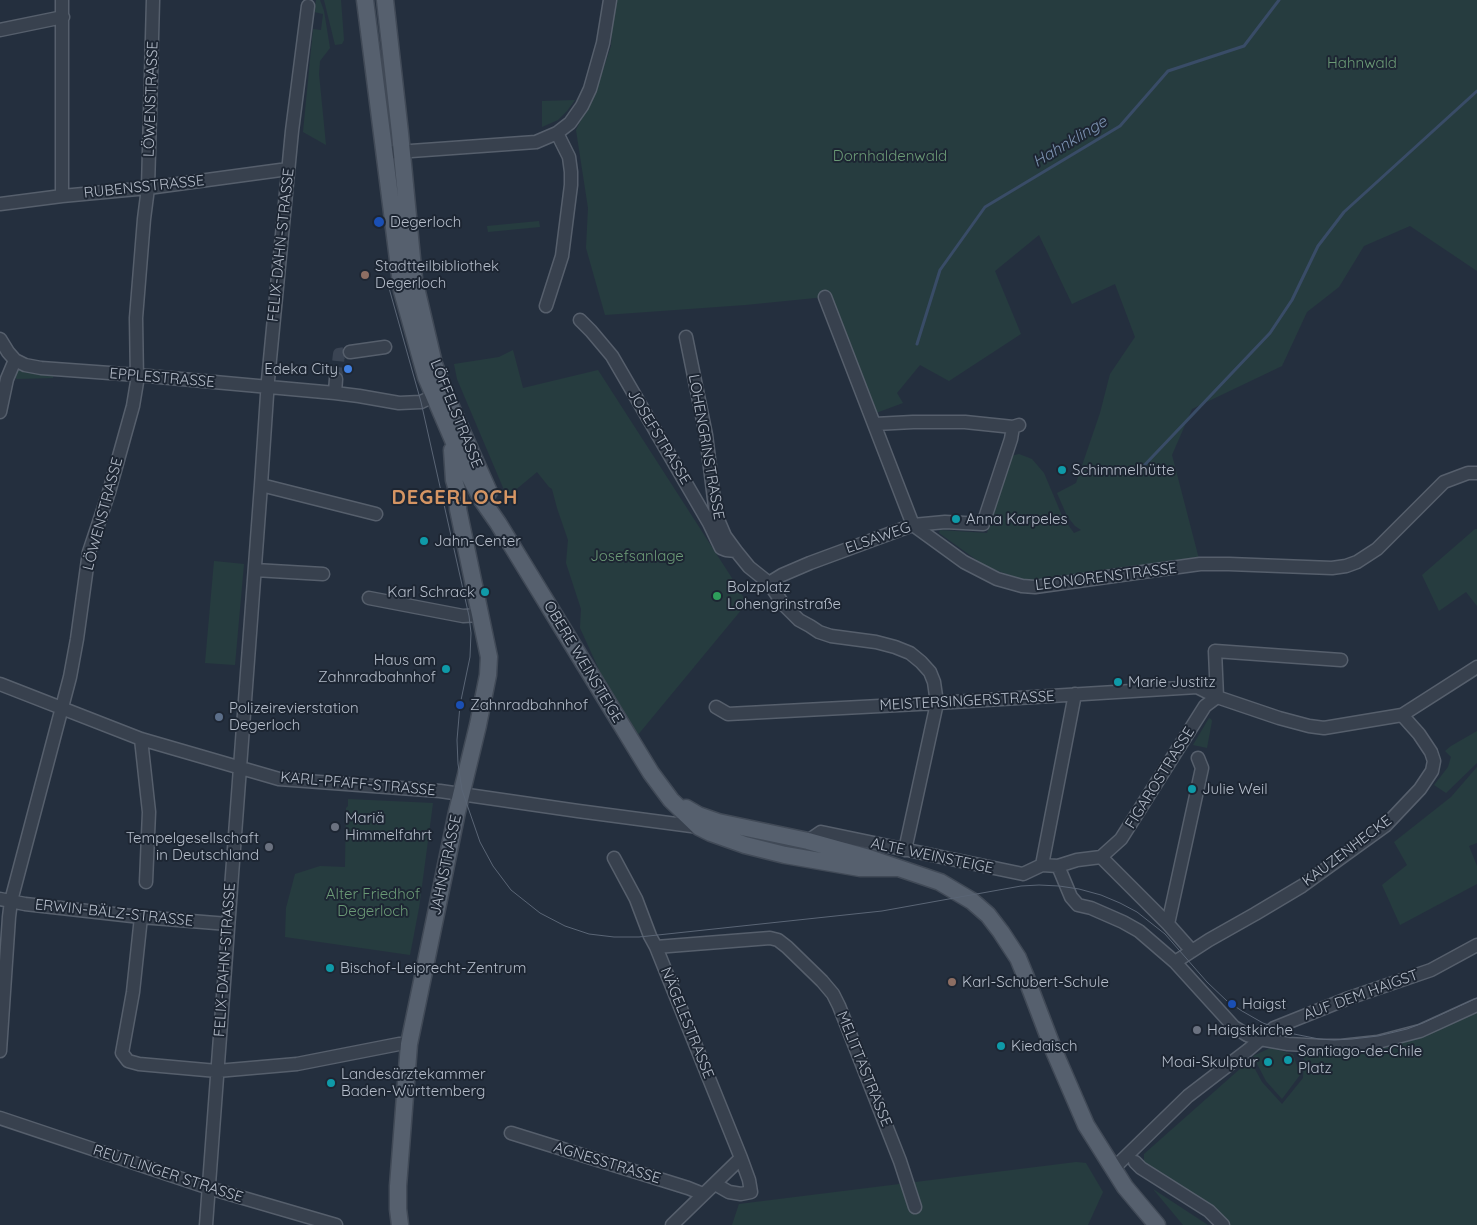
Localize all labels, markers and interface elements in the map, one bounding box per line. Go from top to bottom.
street label: LÖWENSTRASSE [140,41,162,157]
park label: Hahnwald [1327,54,1397,72]
water label: Hahnklinge [1029,112,1111,172]
park label: Dornhaldenwald [833,147,947,165]
street label: FELIX-DAHN-STRASSE [264,167,298,323]
street label: RUBENSSTRASSE [83,172,205,202]
place label: Degerloch [390,213,461,231]
marker: Degerloch [372,215,386,229]
place label: Stadtteilbibliothek Degerloch [375,257,499,292]
marker: Stadtteilbibliothek Degerloch [359,269,371,281]
street label: LÖFFELSTRASSE [426,357,486,471]
place label: Edeka City [264,360,338,378]
marker: Edeka City [342,363,354,375]
street label: EPPLESTRASSE [109,364,215,392]
street label: LOHENGRINSTRASSE [684,373,728,521]
street label: JOSEFSTRASSE [623,386,695,488]
street label: LÖWENSTRASSE [79,456,127,572]
place label: Schimmelhütte [1072,461,1175,479]
marker: Schimmelhütte [1056,464,1068,476]
district label: DEGERLOCH [390,486,520,510]
place label: Anna Karpeles [966,510,1068,528]
marker: Anna Karpeles [950,513,962,525]
street label: ELSAWEG [843,518,913,558]
place label: Jahn-Center [434,532,521,550]
marker: Jahn-Center [418,535,430,547]
park label: Josefsanlage [590,547,684,565]
street label: LEONORENSTRASSE [1034,559,1178,595]
place label: Bolzplatz Lohengrinstraße [727,578,841,613]
place label: Karl Schrack [387,583,475,601]
marker: Karl Schrack [479,586,491,598]
marker: Bolzplatz Lohengrinstraße [711,590,723,602]
street label: OBERE WEINSTEIGE [540,598,626,726]
place label: Haus am Zahnradbahnhof [318,651,436,686]
marker: Haus am Zahnradbahnhof [440,663,452,675]
place label: Marie Justitz [1128,673,1216,691]
marker: Marie Justitz [1112,676,1124,688]
street label: MEISTERSINGERSTRASSE [879,687,1055,715]
place label: Zahnradbahnhof [470,696,588,714]
place label: Polizeirevierstation Degerloch [229,699,359,734]
marker: Zahnradbahnhof [454,699,466,711]
marker: Polizeirevierstation Degerloch [213,711,225,723]
street label: FIGAROSTRASSE [1122,724,1198,832]
street label: KARL-PFAFF-STRASSE [280,768,436,800]
place label: Julie Weil [1202,780,1268,798]
marker: Julie Weil [1186,783,1198,795]
place label: Mariä Himmelfahrt [345,809,432,844]
street label: KAUZENHECKE [1299,812,1395,890]
street label: JAHNSTRASSE [427,813,465,917]
marker: Mariä Himmelfahrt [329,821,341,833]
place label: Tempelgesellschaft in Deutschland [126,829,259,864]
street label: ALTE WEINSTEIGE [869,834,995,878]
marker: Tempelgesellschaft in Deutschland [263,841,275,853]
street label: FELIX-DAHN-STRASSE [211,882,239,1038]
park label: Alter Friedhof Degerloch [326,885,420,920]
street label: ERWIN-BÄLZ-STRASSE [34,896,194,930]
place label: Bischof-Leiprecht-Zentrum [340,959,526,977]
marker: Bischof-Leiprecht-Zentrum [324,962,336,974]
street label: NÄGELESTRASSE [656,965,718,1081]
street label: AUF DEM HAIGST [1301,966,1421,1024]
place label: Karl-Schubert-Schule [962,973,1109,991]
marker: Karl-Schubert-Schule [946,976,958,988]
place label: Haigst [1242,995,1286,1013]
marker: Haigst [1226,998,1238,1010]
street label: MELITTASTRASSE [833,1009,895,1129]
place label: Haigstkirche [1207,1021,1293,1039]
marker: Haigstkirche [1191,1024,1203,1036]
place label: Kiedaisch [1011,1037,1078,1055]
marker: Kiedaisch [995,1040,1007,1052]
place label: Santiago-de-Chile Platz [1298,1042,1422,1077]
place label: Moai-Skulptur [1162,1053,1258,1071]
marker: Santiago-de-Chile Platz [1282,1054,1294,1066]
marker: Moai-Skulptur [1262,1056,1274,1068]
place label: Landesärztekammer Baden-Württemberg [341,1065,486,1100]
marker: Landesärztekammer Baden-Württemberg [325,1077,337,1089]
street label: AGNESSTRASSE [552,1138,662,1188]
street label: REUTLINGER STRASSE [91,1141,245,1207]

